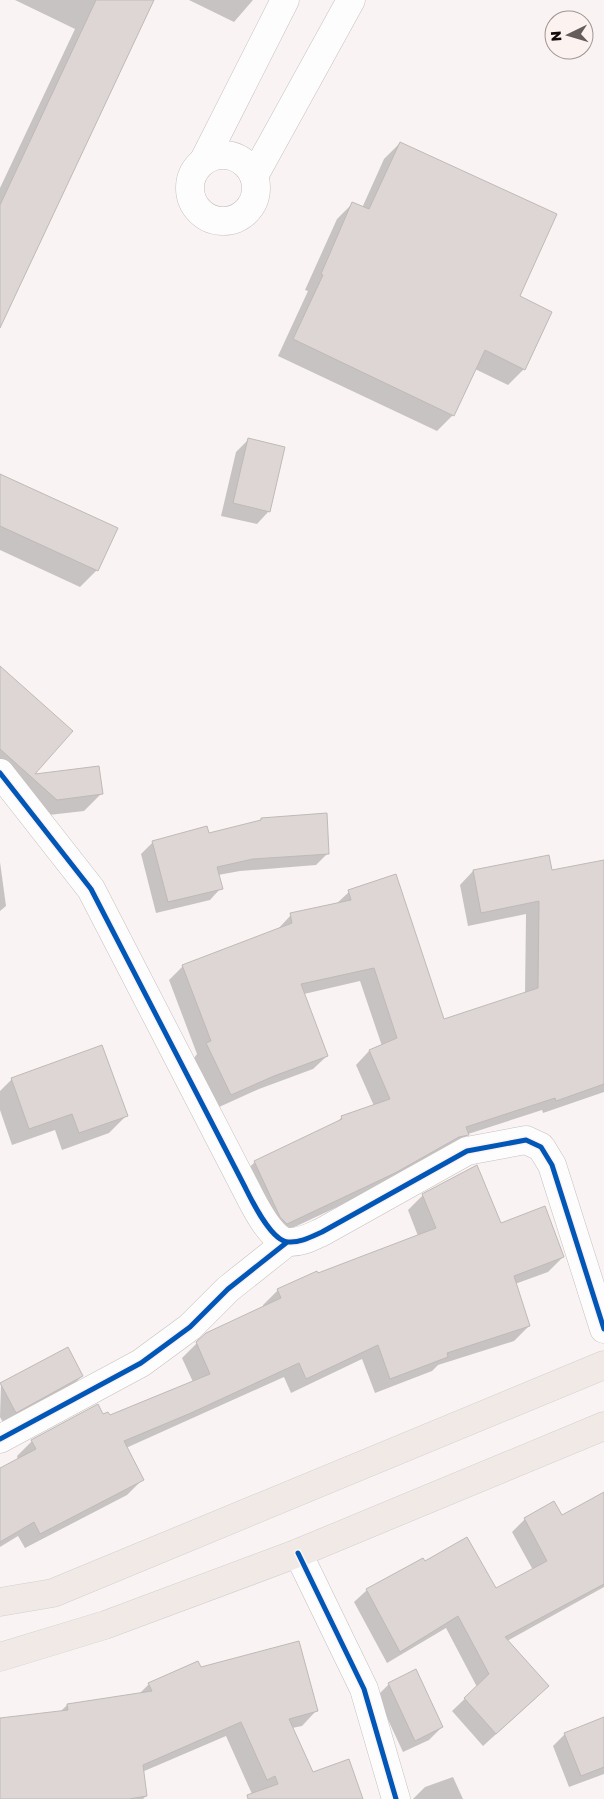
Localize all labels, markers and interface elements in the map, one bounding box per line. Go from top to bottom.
north arrow [544,10,594,60]
text: N [547,30,564,42]

